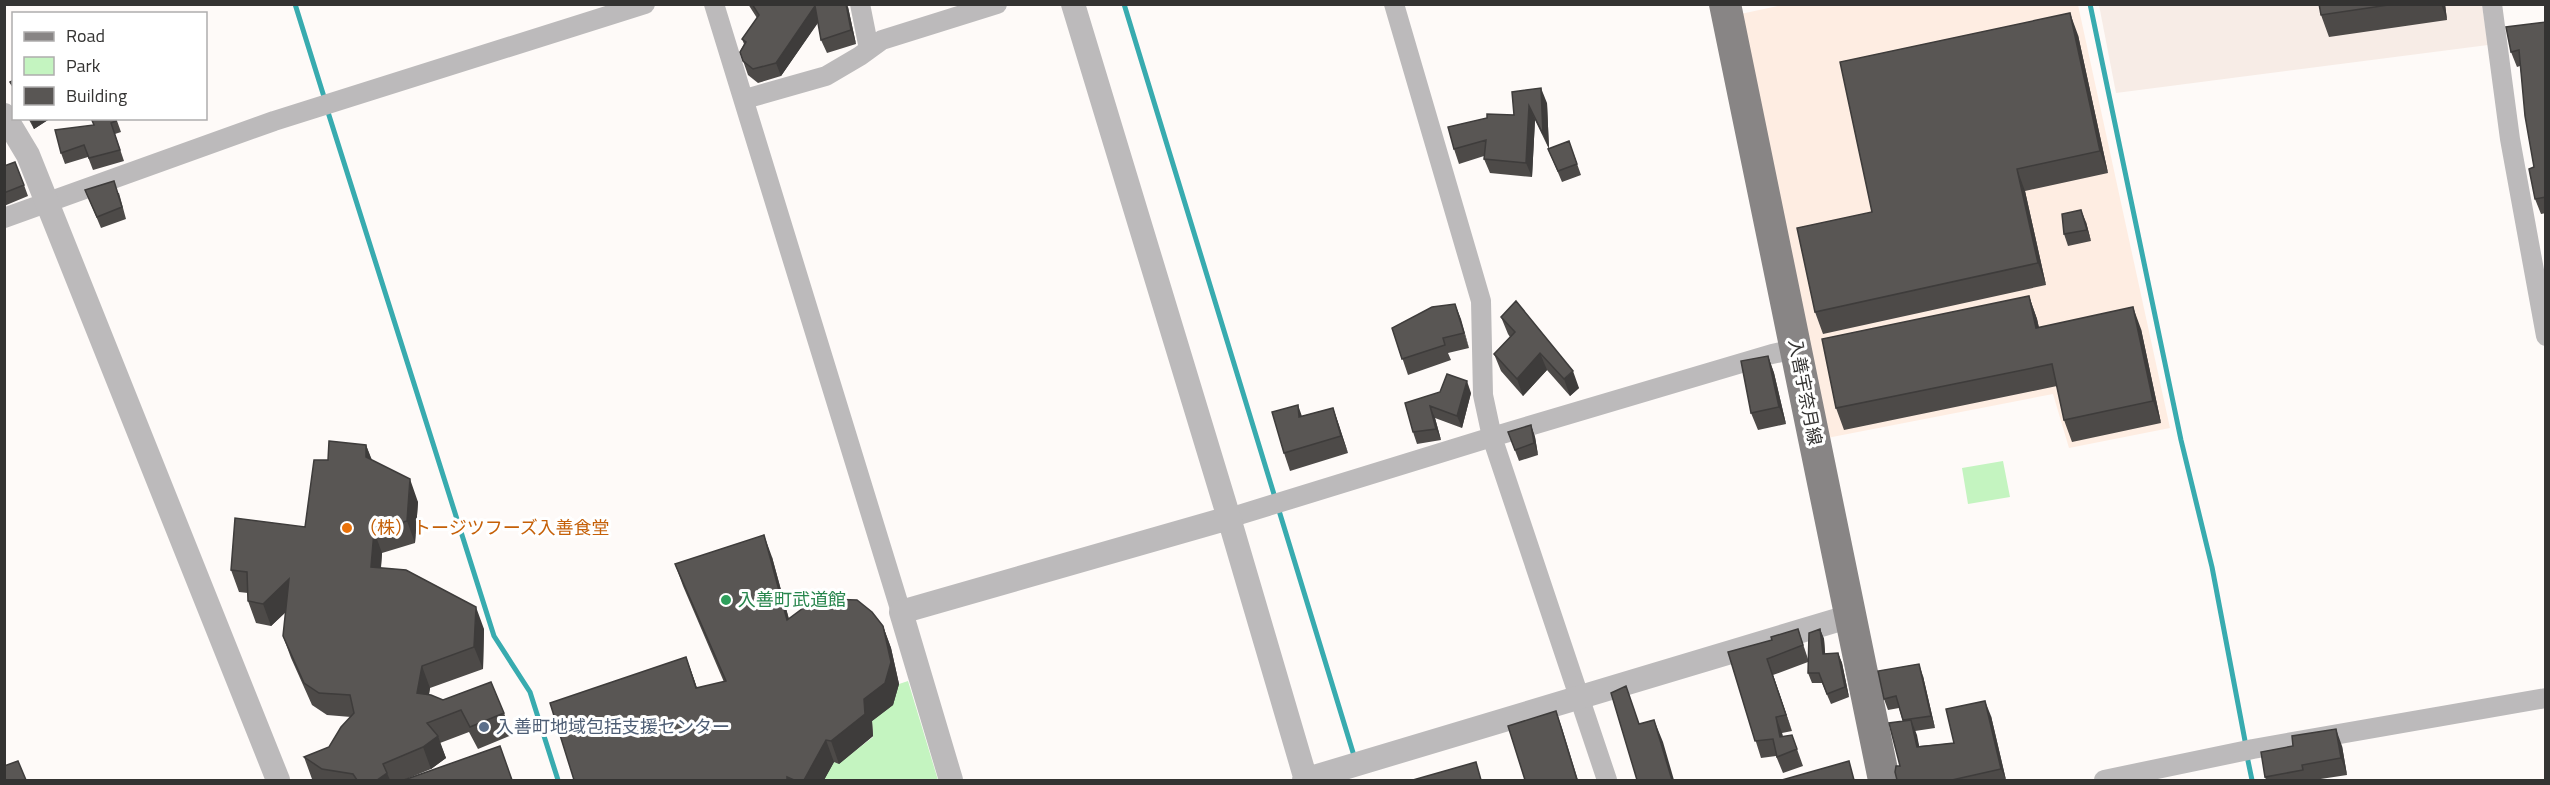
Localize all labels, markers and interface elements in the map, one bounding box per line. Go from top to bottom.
legend [12,12,207,120]
text: Road [66,22,105,49]
text: Park [66,52,101,79]
text: Building [66,82,127,109]
street label: 入善宇奈月線 [1782,336,1829,447]
place label: （株）トージツフーズ入善食堂 [359,514,610,541]
marker: （株）トージツフーズ入善食堂 [340,521,354,535]
place label: 入善町武道館 [738,586,846,613]
marker: 入善町武道館 [719,593,733,607]
place label: 入善町地域包括支援センター [496,713,730,740]
marker: 入善町地域包括支援センター [477,720,491,734]

